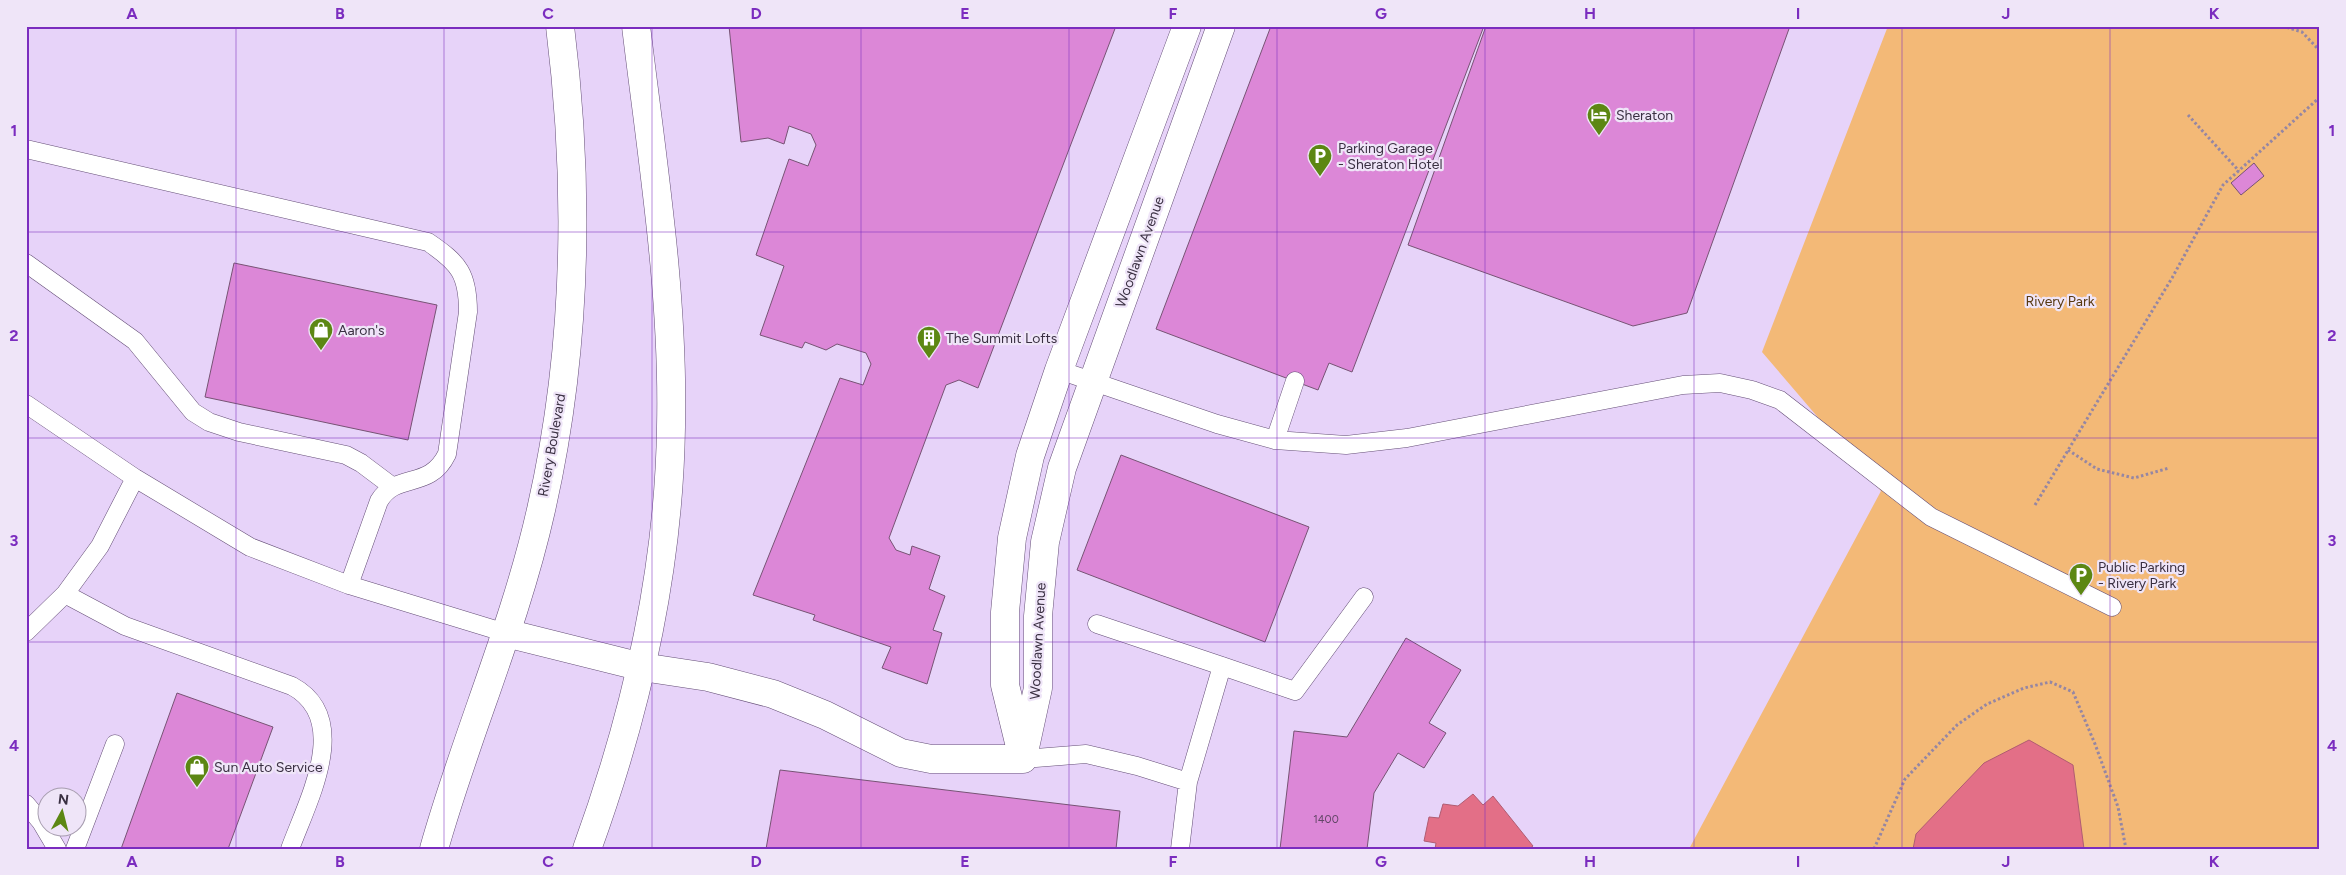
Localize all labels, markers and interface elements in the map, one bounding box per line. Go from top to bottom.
text: A [126,4,138,23]
text: B [335,4,345,23]
text: C [542,4,554,23]
text: D [750,4,762,23]
text: E [960,4,970,23]
text: F [1169,4,1178,23]
text: G [1375,4,1387,23]
text: H [1584,4,1596,23]
text: I [1796,4,1800,23]
text: J [2002,4,2010,23]
text: K [2209,4,2220,23]
hotel icon: Sheraton [1586,102,1612,136]
place label: Sheraton [1616,107,1673,124]
text: 1 [11,121,17,140]
text: 1 [2329,121,2335,140]
place label: Parking Garage - Sheraton Hotel [1338,140,1442,173]
parking icon: Parking Garage - Sheraton Hotel [1307,143,1333,177]
street label: Woodlawn Avenue [1112,194,1168,310]
park label: Rivery Park [2026,293,2095,310]
shop icon: Aaron's [308,317,334,351]
place label: Aaron's [338,322,385,339]
building icon: The Summit Lofts [916,325,942,359]
text: 2 [9,326,19,345]
text: 2 [2327,326,2337,345]
place label: The Summit Lofts [946,330,1057,347]
street label: Rivery Boulevard [535,392,569,498]
text: 3 [10,531,19,550]
text: 3 [2328,531,2337,550]
place label: Public Parking - Rivery Park [2098,559,2185,592]
parking icon: Public Parking - Rivery Park [2068,562,2094,596]
street label: Woodlawn Avenue [1026,582,1050,700]
text: 4 [9,736,19,755]
text: 4 [2327,736,2337,755]
shop icon: Sun Auto Service [184,754,210,788]
place label: Sun Auto Service [214,759,323,776]
north arrow [38,788,88,838]
text: N [57,790,70,809]
house number: 1400 [1313,813,1339,826]
text: A [126,852,138,871]
text: B [335,852,345,871]
text: C [542,852,554,871]
text: D [750,852,762,871]
text: E [960,852,970,871]
text: F [1169,852,1178,871]
text: G [1375,852,1387,871]
text: H [1584,852,1596,871]
text: I [1796,852,1800,871]
text: J [2002,852,2010,871]
text: K [2209,852,2220,871]

